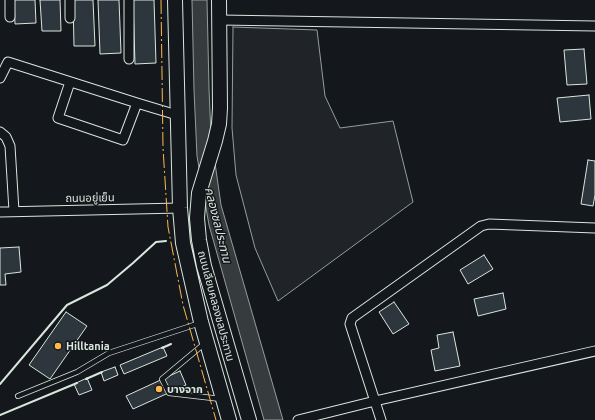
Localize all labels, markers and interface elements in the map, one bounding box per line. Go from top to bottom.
water label: คลองชลประทาน [202,186,234,264]
street label: ถนนอยู่เย็น [65,191,115,205]
street label: ถนนเลียบคลองชลประทาน [195,249,237,363]
place label: Hilltania [66,339,110,353]
marker: Hilltania [53,341,63,351]
place label: บางจาก [167,382,203,396]
marker: บางจาก [154,384,164,394]

